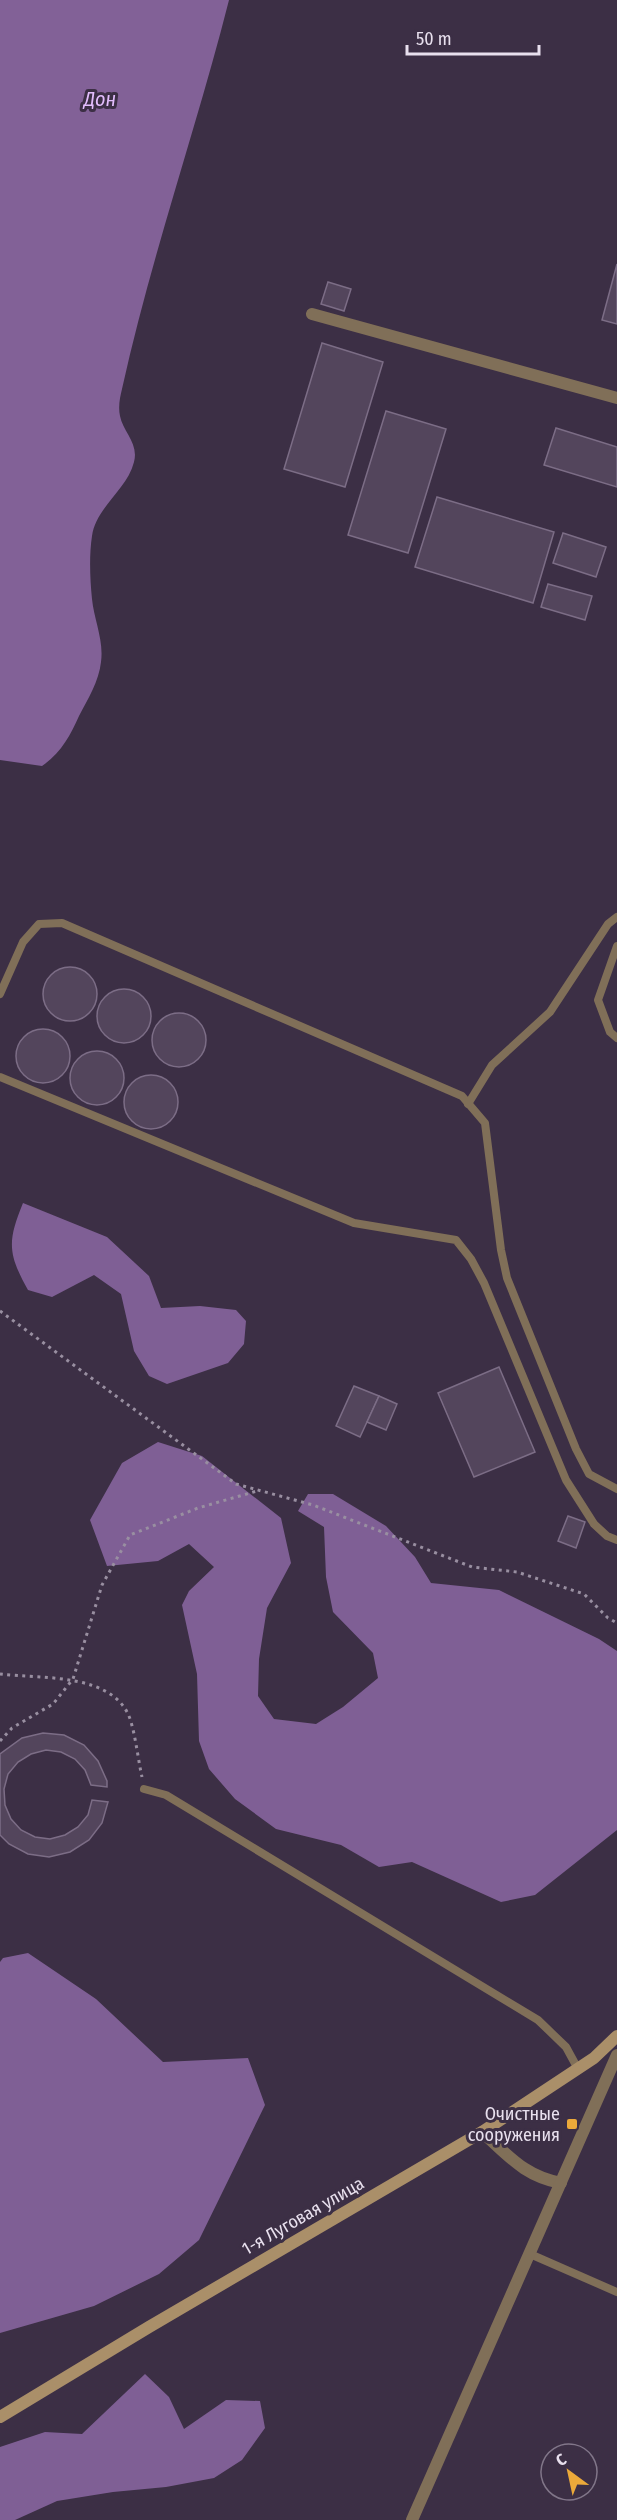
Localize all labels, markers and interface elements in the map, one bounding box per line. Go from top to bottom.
scale bar [407,18,539,56]
text: 50 m [416,28,452,50]
water label: Дон [82,87,116,111]
place label: Очистные сооружения [468,2103,560,2146]
marker: Очистные сооружения [565,2117,579,2131]
street label: 1-я Луговая улица [238,2172,368,2260]
north arrow [539,2442,599,2502]
text: С [552,2449,570,2470]

